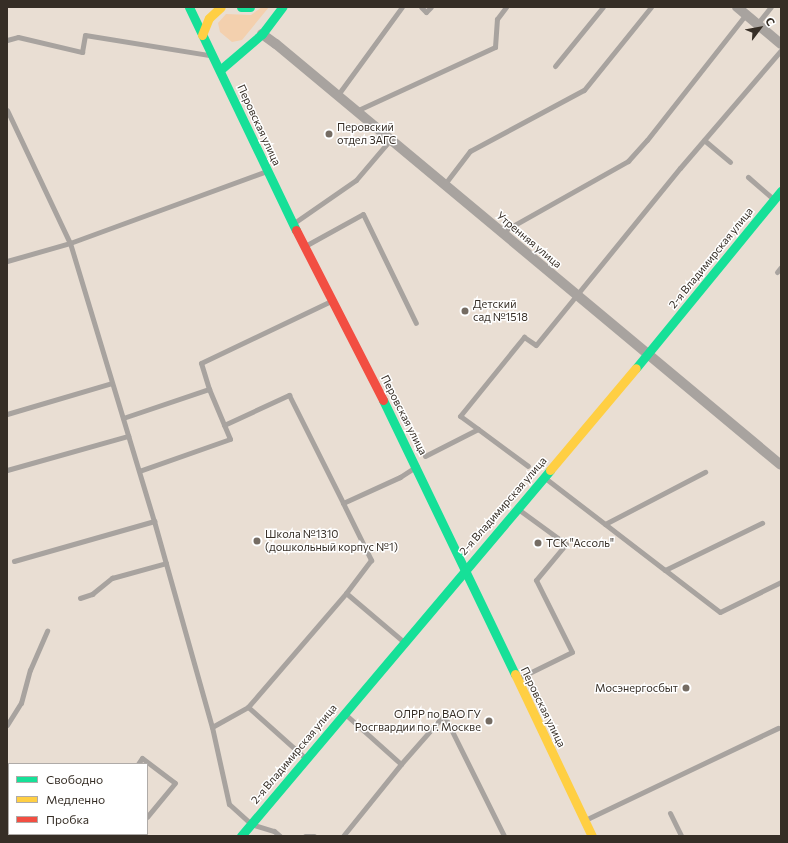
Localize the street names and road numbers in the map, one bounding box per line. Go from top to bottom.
street label: Перовская улица [234,82,284,168]
street label: 2-я Владимирская улица [666,205,756,311]
street label: Утренняя улица [494,209,564,271]
street label: Перовская улица [378,373,430,457]
street label: 2-я Владимирская улица [457,454,549,558]
street label: Перовская улица [518,665,568,749]
street label: 2-я Владимирская улица [248,701,340,807]

